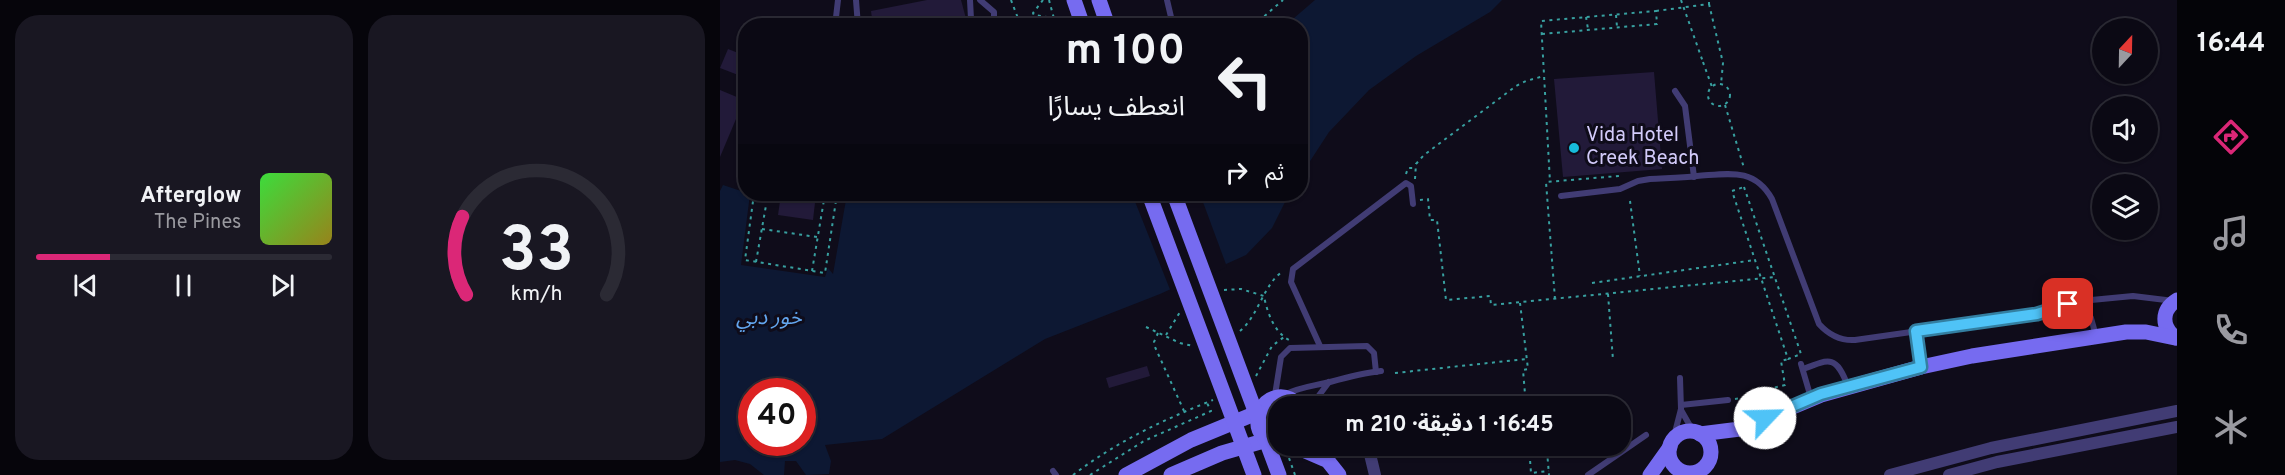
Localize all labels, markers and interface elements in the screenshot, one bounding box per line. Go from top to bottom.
north arrow [2092,18,2158,84]
map controls [2092,18,2158,240]
text: 100 m [1066,26,1185,79]
text: 16:44 [2197,27,2265,61]
icon: left [1206,42,1284,120]
text: انعطف يسارًا [1048,91,1185,125]
button: sound [2092,96,2158,162]
icon: directions [2210,116,2252,158]
place label: Vida Hotel Creek Beach [1586,123,1699,172]
marker: Vida Hotel Creek Beach [1567,141,1581,155]
icon: right [1220,156,1253,189]
text: ثم [1265,161,1284,188]
button: layers [2092,174,2158,240]
text: Afterglow [140,183,242,210]
text: The Pines [154,210,242,236]
icon: music [2210,212,2252,254]
text: 33 [499,214,574,293]
icon: previous [69,269,102,302]
icon: pause [167,269,200,302]
icon: next [266,269,299,302]
pin [2042,278,2093,329]
text: km/h [510,281,562,308]
icon: arrive [2051,287,2084,320]
water label: خور دبي [736,305,803,332]
icon: phone [2210,309,2252,351]
speed limit sign: 40 [738,378,816,456]
position arrow [1733,386,1797,450]
icon: climate [2210,406,2252,448]
text: 16:45 · 1 دقيقة · 210 m [1345,412,1554,439]

